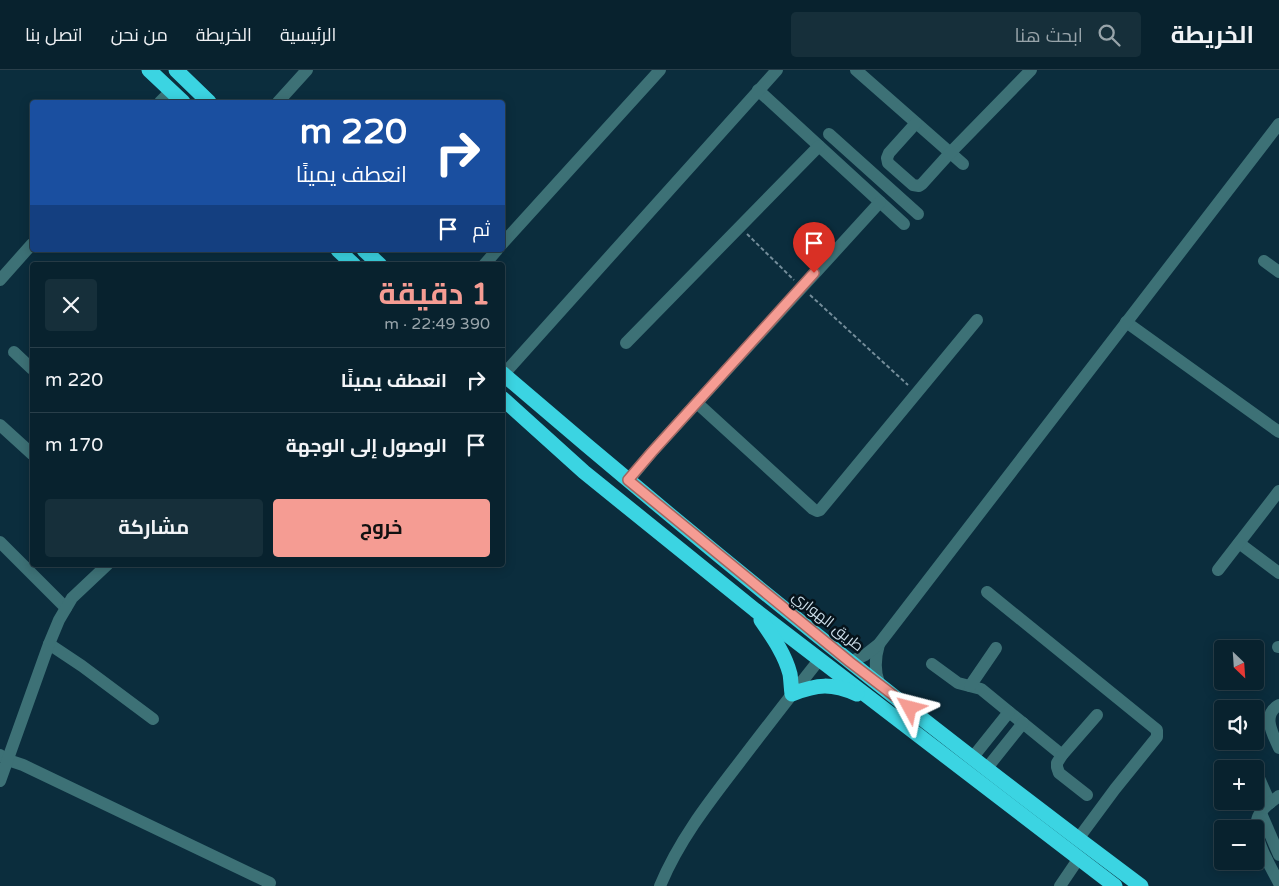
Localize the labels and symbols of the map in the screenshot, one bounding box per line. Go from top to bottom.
pin [793,222,835,273]
street label: طريق الهواري [787,587,867,657]
north arrow [1214,640,1264,690]
position arrow [883,681,935,733]

